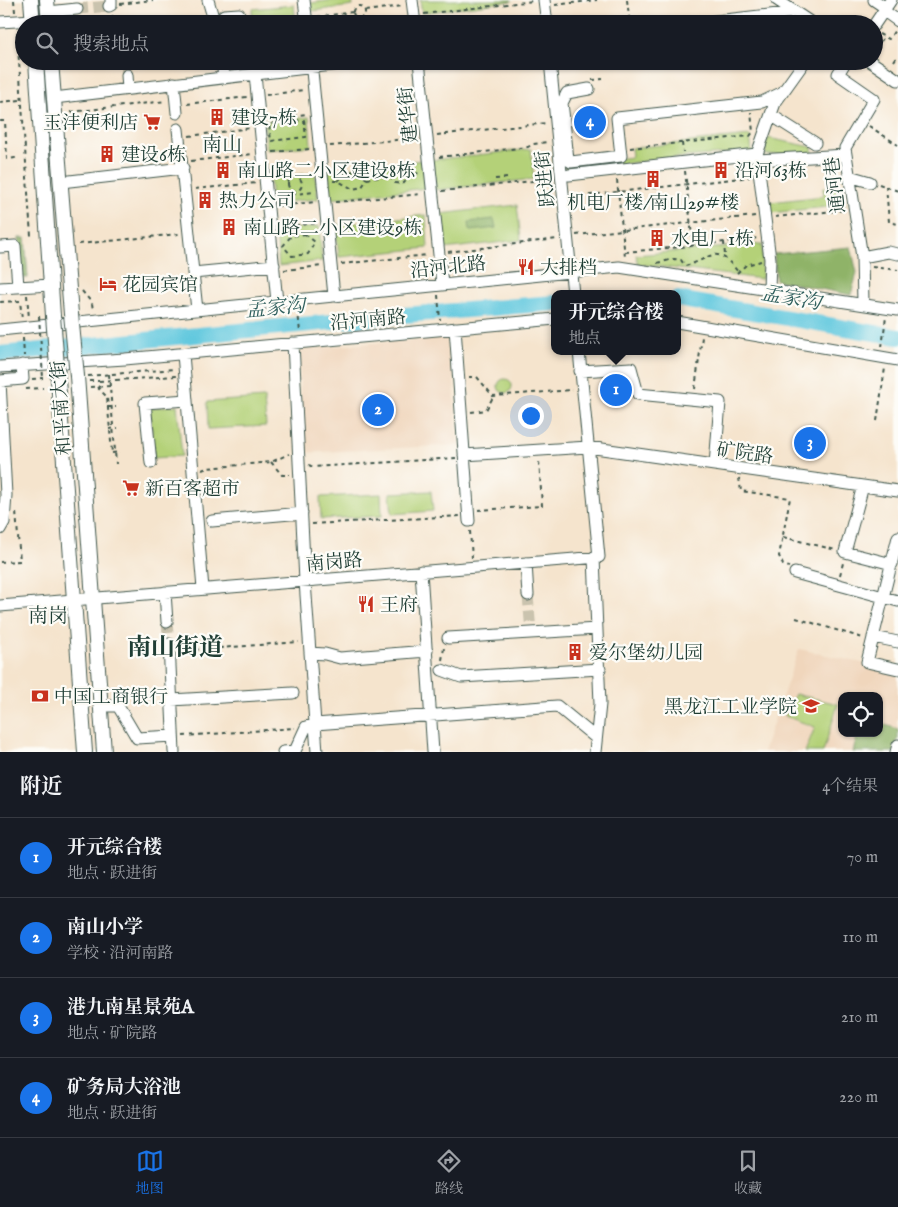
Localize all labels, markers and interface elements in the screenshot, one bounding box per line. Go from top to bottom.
search box [15,15,883,70]
icon: search [33,29,61,57]
text: 搜索地点 [73,33,149,57]
street label: 建华街 [394,85,424,144]
pin: 4 [574,103,606,141]
building icon: 建设7栋 [207,107,227,127]
place label: 建设7栋 [231,107,297,131]
place label: 玉沣便利店 [43,112,138,136]
supermarket icon: 玉沣便利店 [142,112,162,132]
district label: 南山 [202,133,242,158]
building icon: 建设6栋 [97,144,117,164]
place label: 建设6栋 [121,144,186,168]
street label: 跃进街 [531,149,561,208]
street label: 通河巷 [821,155,851,215]
building icon: 南山路二小区建设8栋 [213,160,233,180]
place label: 南山路二小区建设8栋 [237,160,415,184]
building icon: 沿河63栋 [711,160,731,180]
place label: 沿河63栋 [735,160,807,184]
building icon: 机电厂楼/南山29#楼 [643,169,663,189]
building icon: 热力公司 [195,190,215,210]
place label: 热力公司 [219,190,295,214]
place label: 机电厂楼/南山29#楼 [567,192,739,216]
building icon: 南山路二小区建设9栋 [219,217,239,237]
place label: 南山路二小区建设9栋 [243,217,422,241]
building icon: 水电厂1栋 [647,228,667,248]
place label: 水电厂1栋 [671,228,754,252]
street label: 沿河北路 [409,252,487,284]
restaurant icon: 大排档 [516,257,536,277]
place label: 大排档 [540,257,597,281]
hotel icon: 花园宾馆 [98,274,118,294]
place label: 花园宾馆 [122,274,198,298]
water label: 孟家沟 [759,281,825,317]
popup [551,290,681,355]
water label: 孟家沟 [244,293,309,324]
text: 开元综合楼 [568,301,664,325]
street label: 沿河南路 [329,306,407,336]
text: 地点 [568,329,601,349]
street label: 和平南大街 [47,360,77,456]
pin: 1 [600,371,632,409]
pin: 2 [362,391,394,429]
your location [518,403,544,429]
pin: 3 [794,424,826,462]
street label: 矿院路 [715,438,775,470]
supermarket icon: 新百客超市 [121,478,141,498]
place label: 新百客超市 [145,478,240,502]
street label: 南岗路 [305,549,364,577]
restaurant icon: 王府 [356,594,376,614]
place label: 王府 [380,594,418,618]
district label: 南岗 [28,604,68,629]
district label: 南山街道 [127,633,223,664]
building icon: 爱尔堡幼儿园 [565,642,585,662]
place label: 爱尔堡幼儿园 [589,642,703,666]
bank icon: 中国工商银行 [30,686,50,706]
place label: 中国工商银行 [54,686,168,710]
map controls [838,692,883,737]
button: locate [838,692,883,737]
place label: 黑龙江工业学院 [664,696,797,720]
school or university icon: 黑龙江工业学院 [801,696,821,716]
text: 附近 [20,774,62,801]
text: 4个结果 [822,777,878,797]
text: 开元综合楼 [67,836,162,860]
text: 1 [33,848,39,868]
text: 70 m [847,848,878,868]
text: 地点 · 跃进街 [67,864,158,884]
text: 南山小学 [67,916,143,940]
text: 2 [32,928,40,948]
text: 110 m [842,928,878,948]
text: 学校 · 沿河南路 [67,944,174,964]
text: 港九南星景苑A [67,996,194,1020]
text: 3 [33,1008,39,1028]
text: 210 m [841,1008,878,1028]
text: 地点 · 矿院路 [67,1024,158,1044]
text: 矿务局大浴池 [67,1076,181,1100]
text: 4 [32,1088,40,1108]
text: 220 m [839,1088,878,1108]
text: 地点 · 跃进街 [67,1104,158,1124]
tab: 地图 [136,1147,164,1198]
tab: 路线 [435,1147,463,1198]
tab: 收藏 [734,1147,762,1198]

